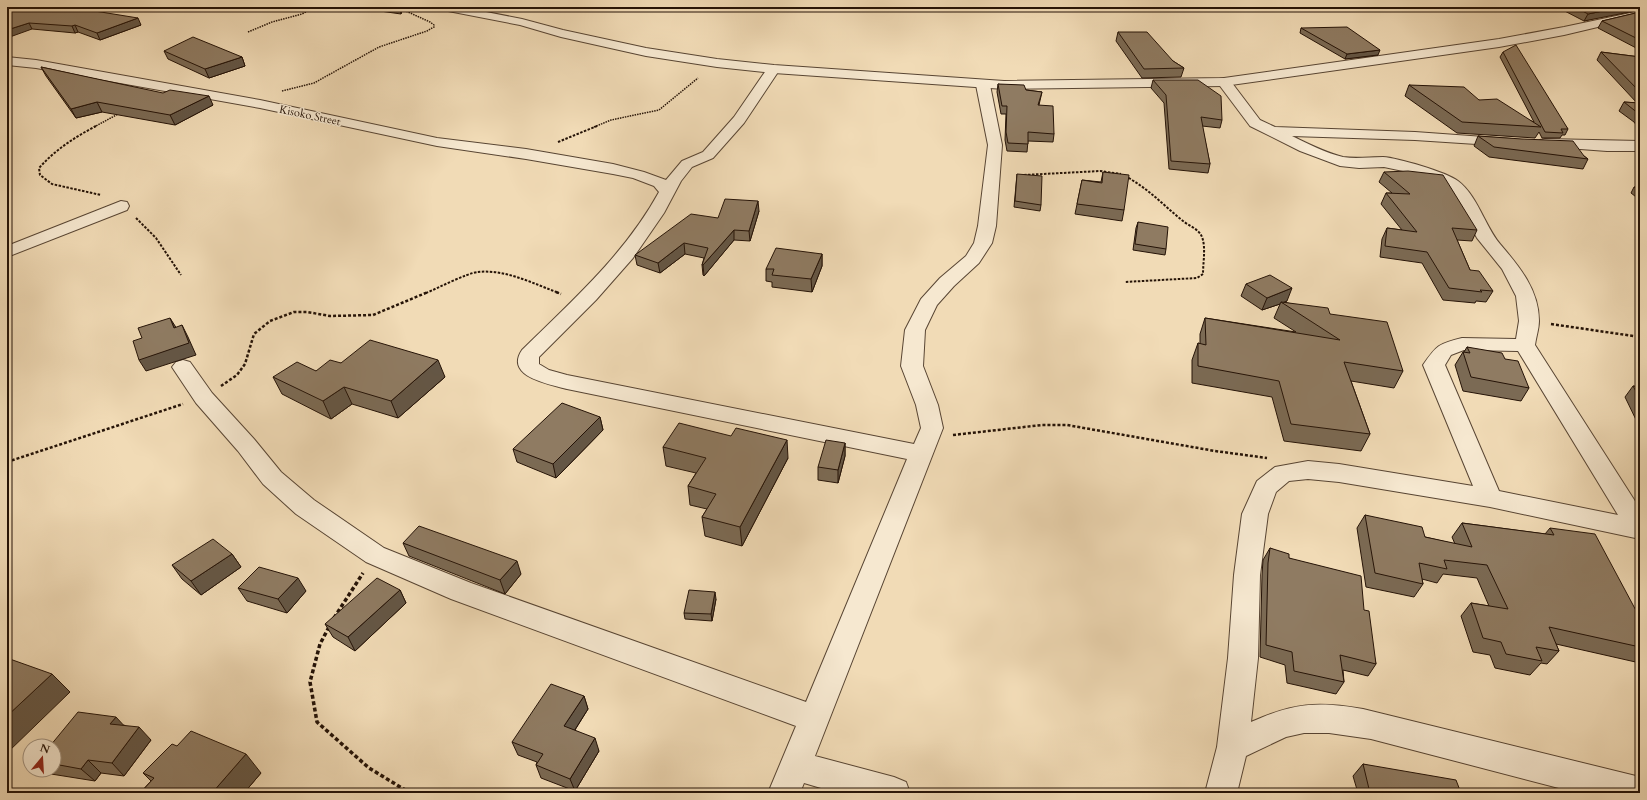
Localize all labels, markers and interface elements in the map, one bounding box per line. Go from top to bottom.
street label: Kisoko Street [278,102,342,129]
north arrow [22,738,62,778]
text: N [38,740,52,758]

